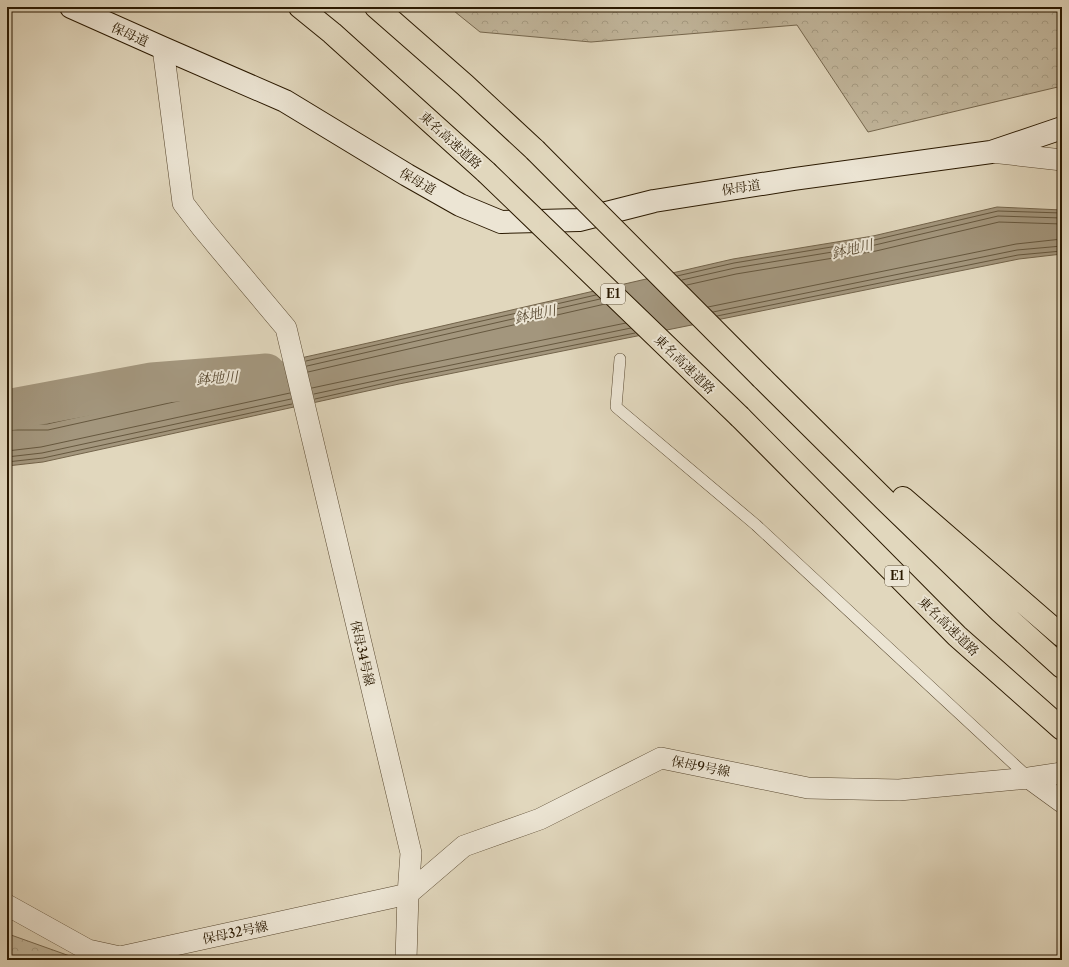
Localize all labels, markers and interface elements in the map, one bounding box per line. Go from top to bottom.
street label: 保母道 [109,19,151,49]
street label: 東名高速道路 [417,108,485,172]
street label: 保母道 [397,164,439,198]
street label: 保母道 [720,176,762,198]
water label: 鉢地川 [830,235,876,262]
road number: E1 [601,284,625,304]
water label: 鉢地川 [513,300,559,327]
street label: 東名高速道路 [651,331,719,397]
water label: 鉢地川 [195,367,241,388]
road number: E1 [885,566,909,586]
street label: 東名高速道路 [915,593,983,659]
street label: 保母34号線 [348,619,378,687]
street label: 保母9号線 [670,752,732,780]
street label: 保母32号線 [201,917,269,947]

